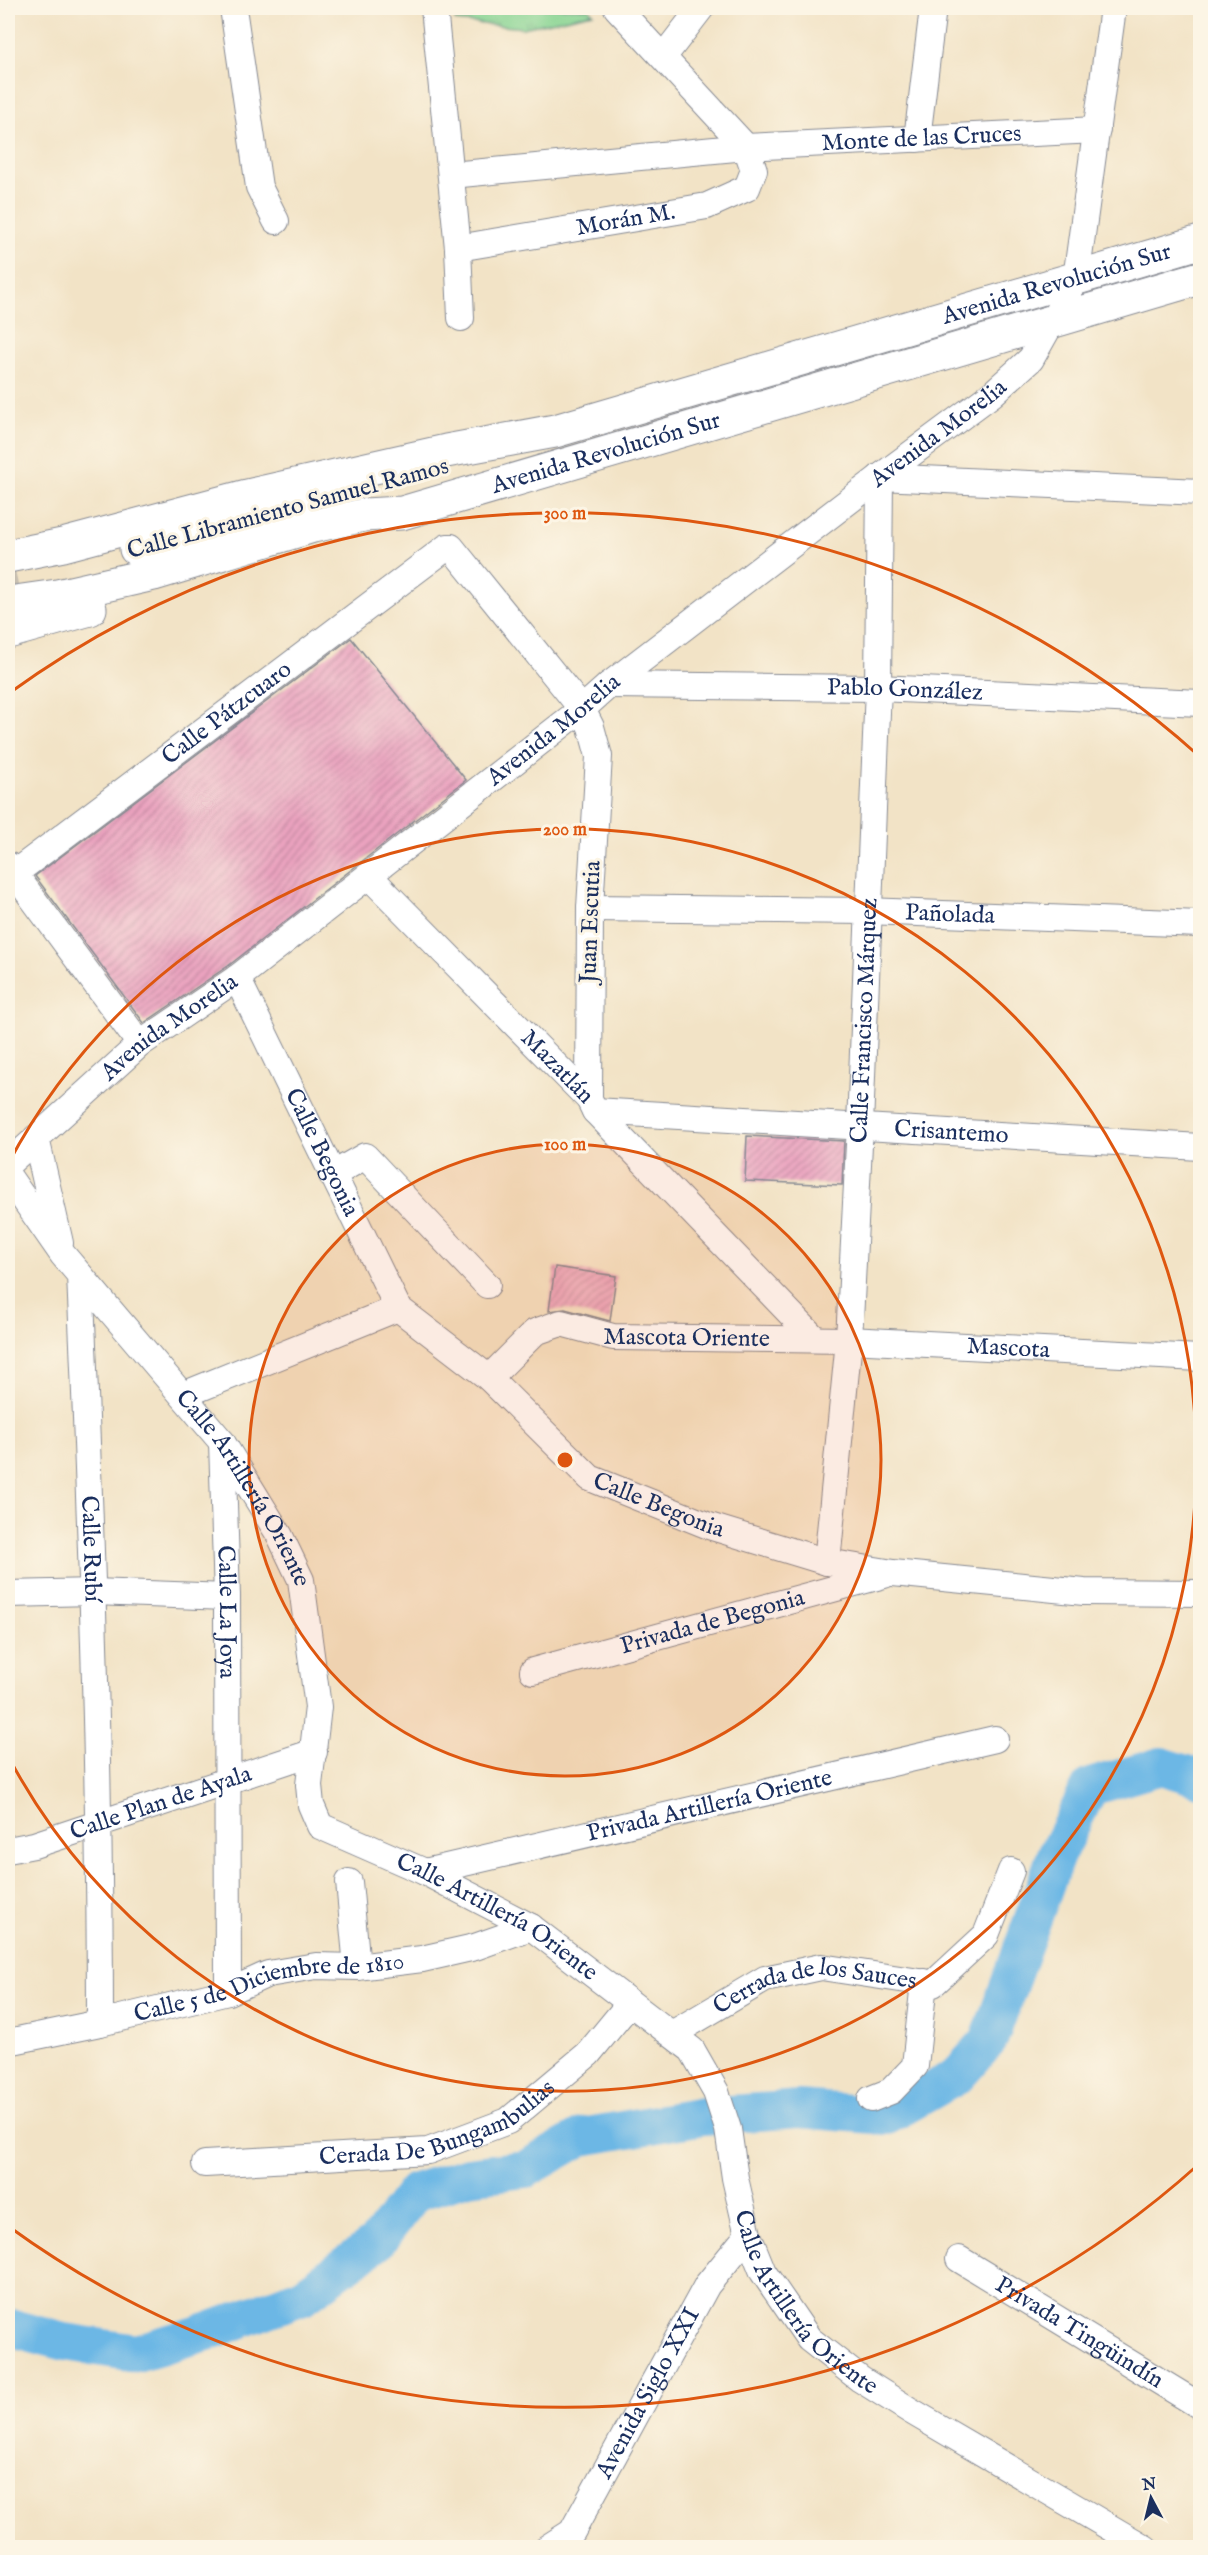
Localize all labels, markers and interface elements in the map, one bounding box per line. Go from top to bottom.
street label: Monte de las Cruces [821,118,1022,159]
street label: Morán M. [574,196,678,243]
street label: Avenida Revolución Sur [937,236,1175,333]
street label: Avenida Morelia [863,372,1014,495]
street label: Avenida Revolución Sur [487,404,724,502]
street label: Calle Libramiento Samuel Ramos [124,451,452,567]
text: 300 m [544,503,586,526]
street label: Calle Pátzcuaro [155,654,298,772]
street label: Avenida Morelia [480,666,627,794]
street label: Pablo González [827,672,984,708]
text: 200 m [543,819,587,842]
street label: Juan Escutia [573,859,609,987]
street label: Calle Francisco Márquez [844,897,885,1144]
street label: Pañolada [904,897,996,932]
street label: Avenida Morelia [93,966,244,1088]
street label: Mazatlán [514,1023,601,1111]
street label: Calle Begonia [278,1083,367,1222]
street label: Crisantemo [893,1113,1009,1151]
text: 100 m [544,1134,586,1157]
street label: Mascota Oriente [603,1321,770,1354]
street label: Mascota [966,1331,1051,1366]
street label: Calle Artillería Oriente [168,1383,317,1588]
centre of rings [555,1450,575,1470]
street label: Calle Begonia [588,1465,729,1545]
street label: Calle Rubí [74,1495,108,1604]
street label: Calle La Joya [210,1545,243,1679]
street label: Privada de Begonia [617,1582,809,1662]
street label: Calle Plan de Ayala [66,1758,256,1847]
street label: Privada Artillería Oriente [584,1762,835,1849]
street label: Calle Artillería Oriente [391,1846,604,1988]
street label: Calle 5 de Diciembre de 1810 [131,1946,406,2030]
street label: Cerrada de los Sauces [707,1951,919,2022]
street label: Cerada De Bungambulias [318,2073,562,2173]
street label: Calle Artillería Oriente [727,2207,884,2402]
street label: Privada Tingüindín [989,2269,1169,2396]
street label: Avenida Siglo XXI [588,2302,707,2485]
north arrow [1121,2468,1181,2528]
text: N [1140,2474,1158,2496]

